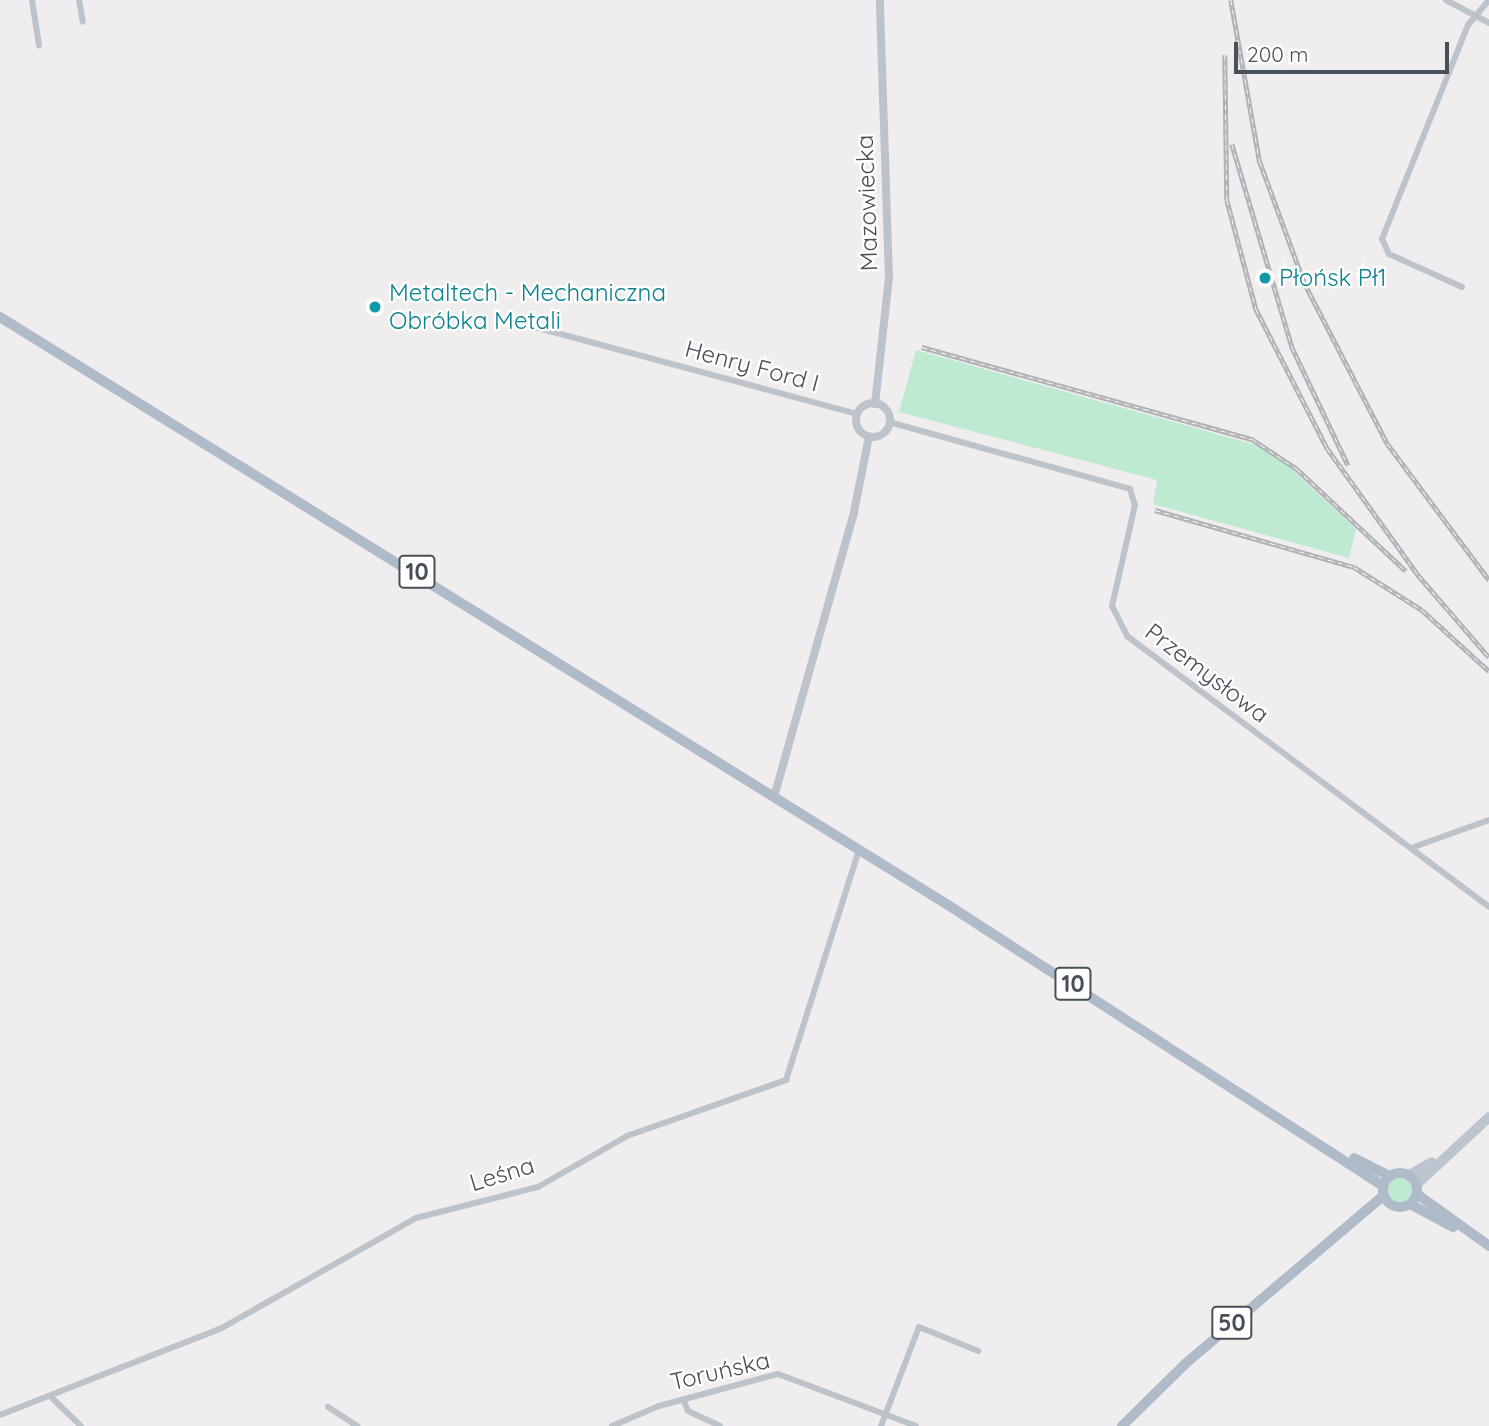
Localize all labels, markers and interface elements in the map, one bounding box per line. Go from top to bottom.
scale bar [1237,28,1452,72]
text: 200 m [1247,41,1309,67]
street label: Mazowiecka [850,134,884,272]
place label: Płońsk Pł1 [1279,264,1387,292]
marker: Płońsk Pł1 [1257,270,1273,286]
place label: Metaltech - Mechaniczna Obróbka Metali [389,279,666,335]
marker: Metaltech - Mechaniczna Obróbka Metali [367,299,383,315]
street label: Henry Ford I [682,334,822,398]
road number: 10 [398,552,436,592]
street label: Przemysłowa [1139,617,1275,729]
road number: 10 [1054,965,1092,1004]
street label: Leśna [466,1151,538,1197]
road number: 50 [1211,1304,1253,1342]
street label: Toruńska [667,1346,773,1396]

